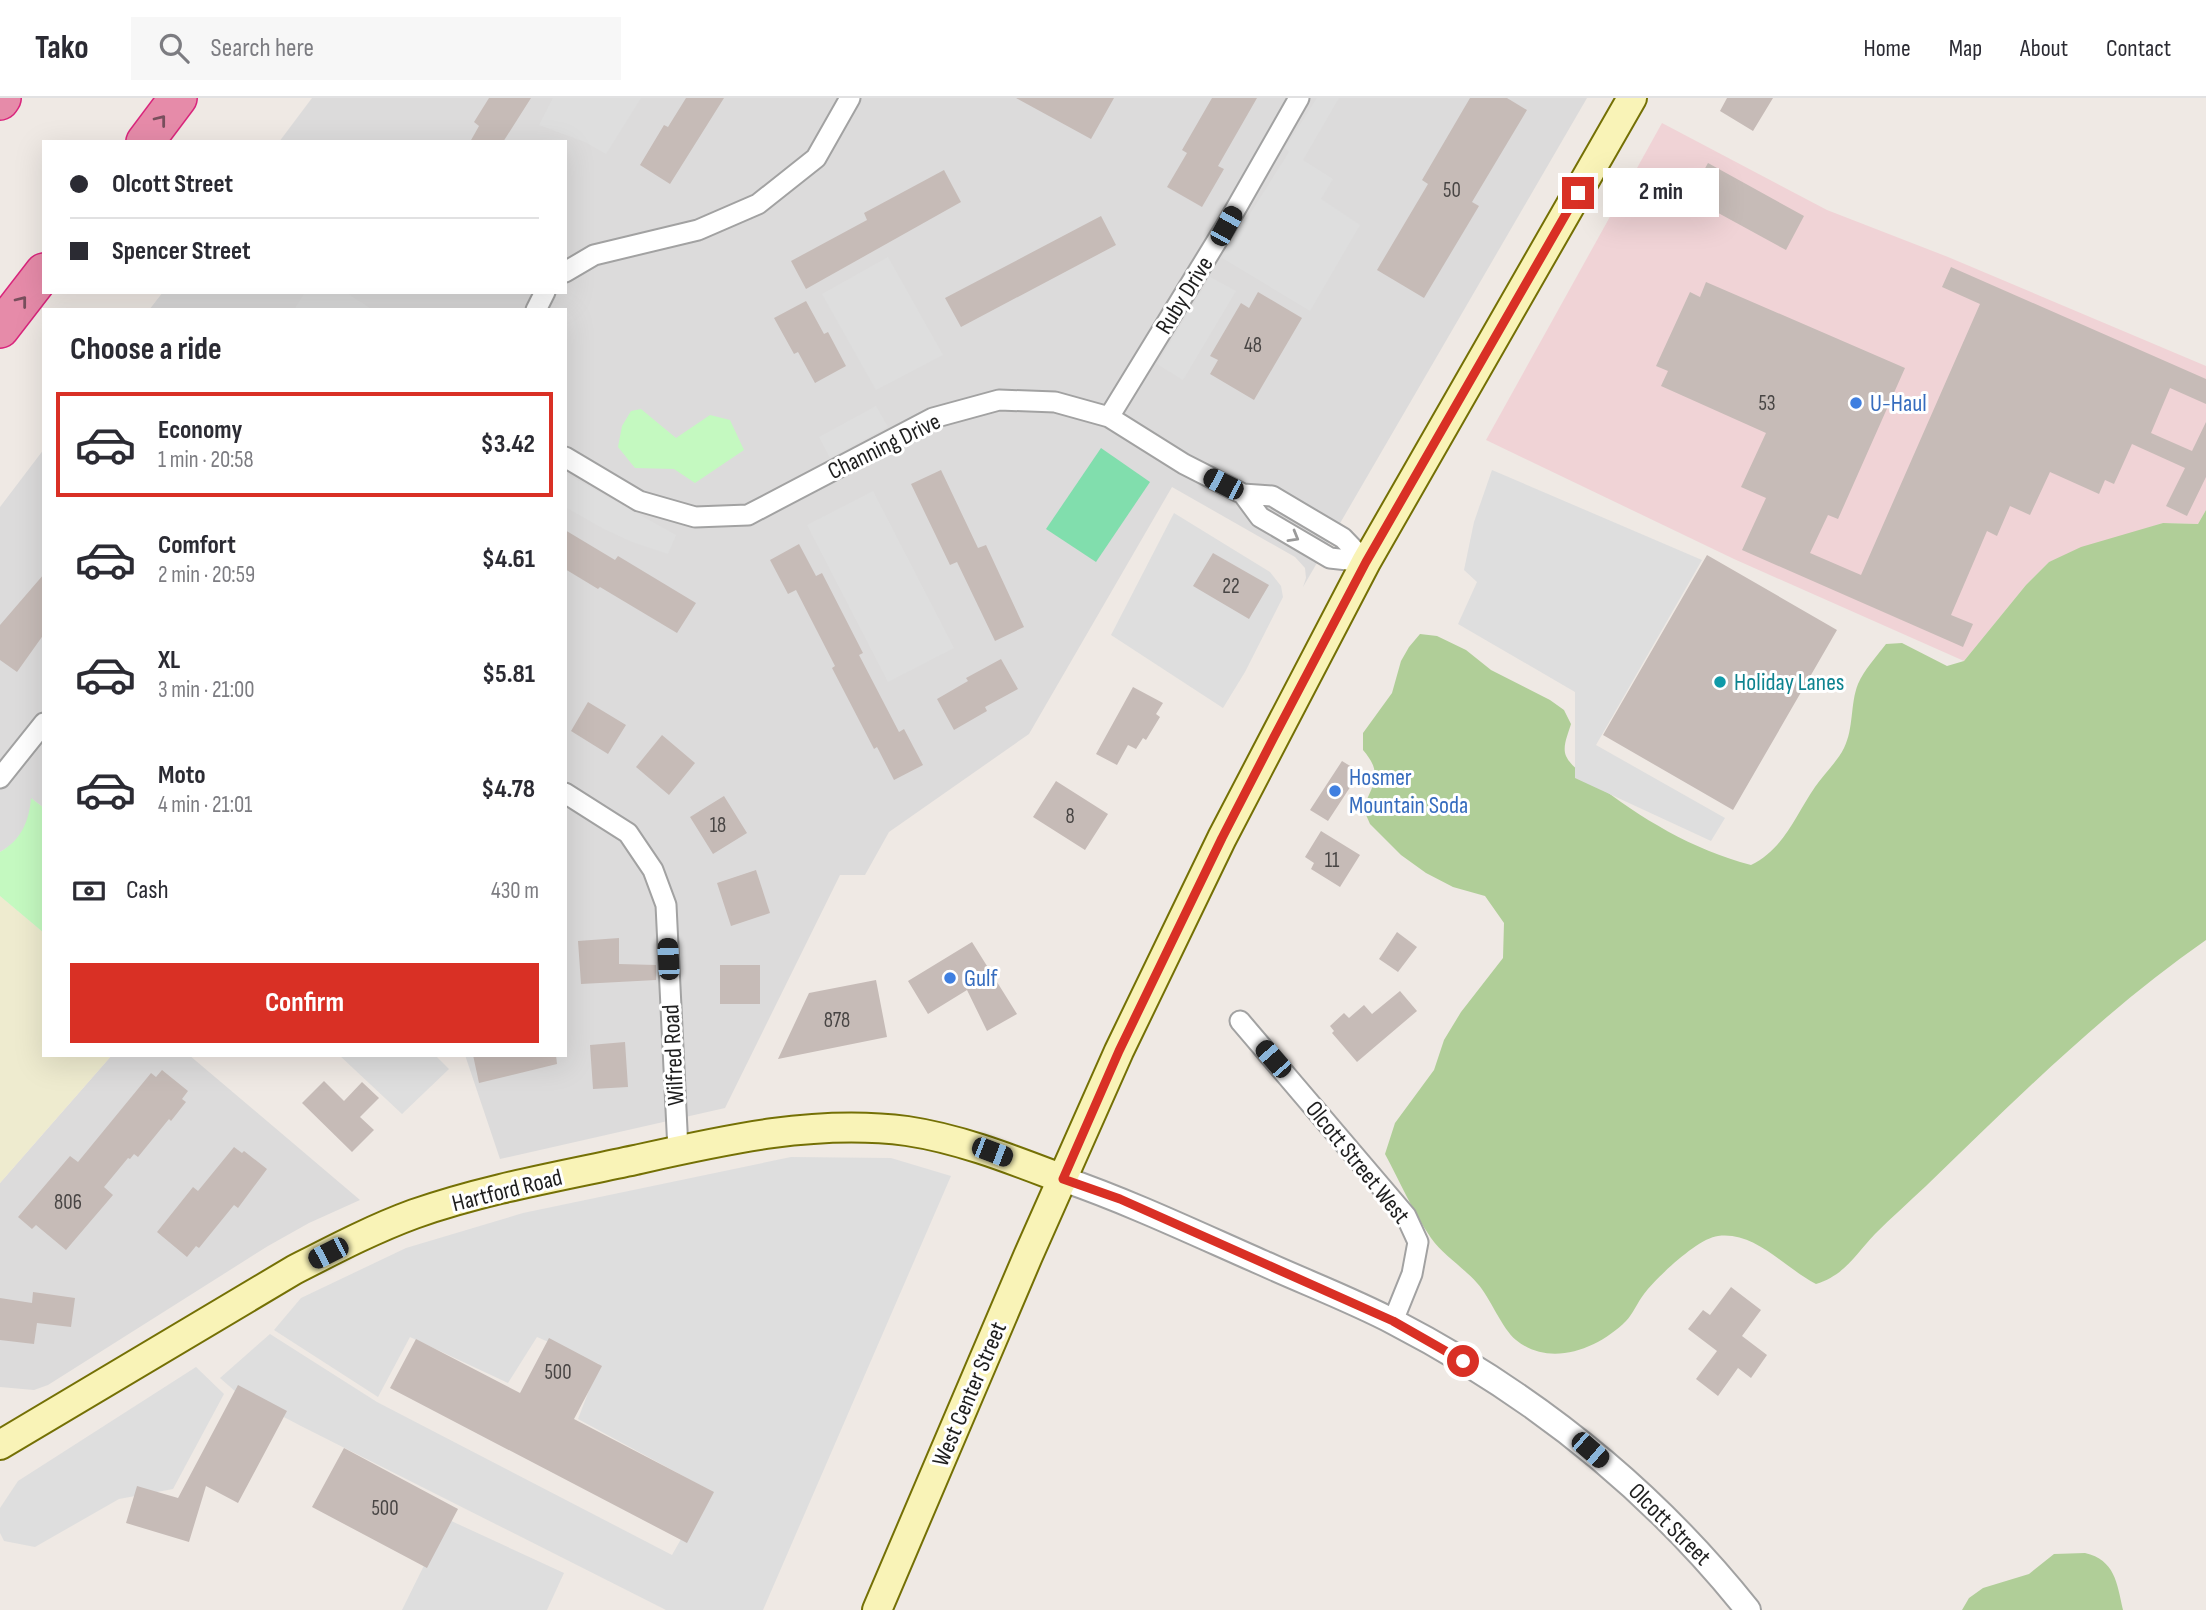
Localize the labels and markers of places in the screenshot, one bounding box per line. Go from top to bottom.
place label: U-Haul [1870,389,1927,418]
marker: U-Haul [1848,395,1864,411]
place label: Holiday Lanes [1734,668,1844,697]
marker: Holiday Lanes [1712,674,1728,690]
place label: Hosmer Mountain Soda [1349,763,1468,820]
marker: Hosmer Mountain Soda [1327,783,1343,799]
place label: Gulf [964,964,999,993]
marker: Gulf [942,970,958,986]

